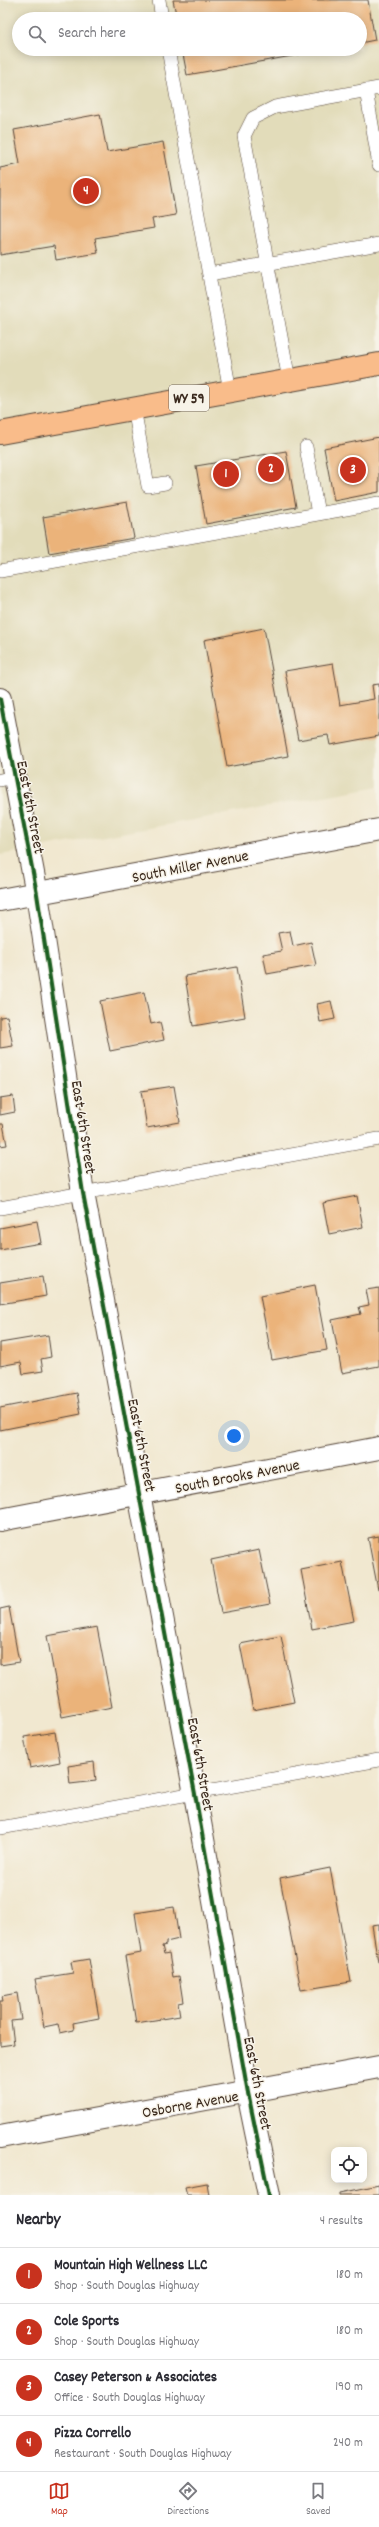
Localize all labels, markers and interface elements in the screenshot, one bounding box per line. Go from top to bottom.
search box [12,12,367,56]
icon: search [26,23,48,45]
text: Search here [58,23,126,45]
pin: 4 [73,176,99,206]
road number: WY 59 [169,385,209,411]
pin: 2 [258,454,284,484]
pin: 3 [340,455,366,485]
pin: 1 [213,459,239,489]
street label: East 6th Street [9,759,50,856]
street label: South Miller Avenue [130,845,251,890]
street label: East 6th Street [64,1079,101,1176]
street label: East 6th Street [120,1397,161,1494]
your location [224,1426,244,1446]
street label: South Brooks Avenue [173,1454,302,1501]
street label: East 6th Street [180,1716,219,1813]
street label: East 6th Street [236,2035,277,2132]
street label: Osborne Avenue [140,2086,241,2125]
map controls [331,2147,367,2183]
button: locate [331,2147,367,2183]
text: Nearby [16,2209,60,2233]
text: 4 results [320,2212,363,2231]
text: Mountain High Wellness LLC [54,2255,207,2277]
text: 1 [28,2266,30,2285]
text: 180 m [336,2266,363,2285]
text: Shop · South Douglas Highway [54,2277,199,2296]
text: Cole Sports [54,2311,119,2333]
text: 2 [26,2322,32,2341]
text: 180 m [336,2322,363,2341]
text: Shop · South Douglas Highway [54,2333,199,2352]
text: Casey Peterson & Associates [54,2367,217,2389]
text: 3 [26,2378,32,2397]
text: 190 m [335,2378,363,2397]
text: Office · South Douglas Highway [54,2389,205,2408]
text: Pizza Corrello [54,2423,131,2445]
text: 4 [26,2434,32,2453]
text: 240 m [333,2434,363,2453]
text: Restaurant · South Douglas Highway [54,2445,231,2464]
tab: Map [48,2480,70,2520]
tab: Directions [167,2480,209,2520]
tab: Saved [306,2480,331,2520]

